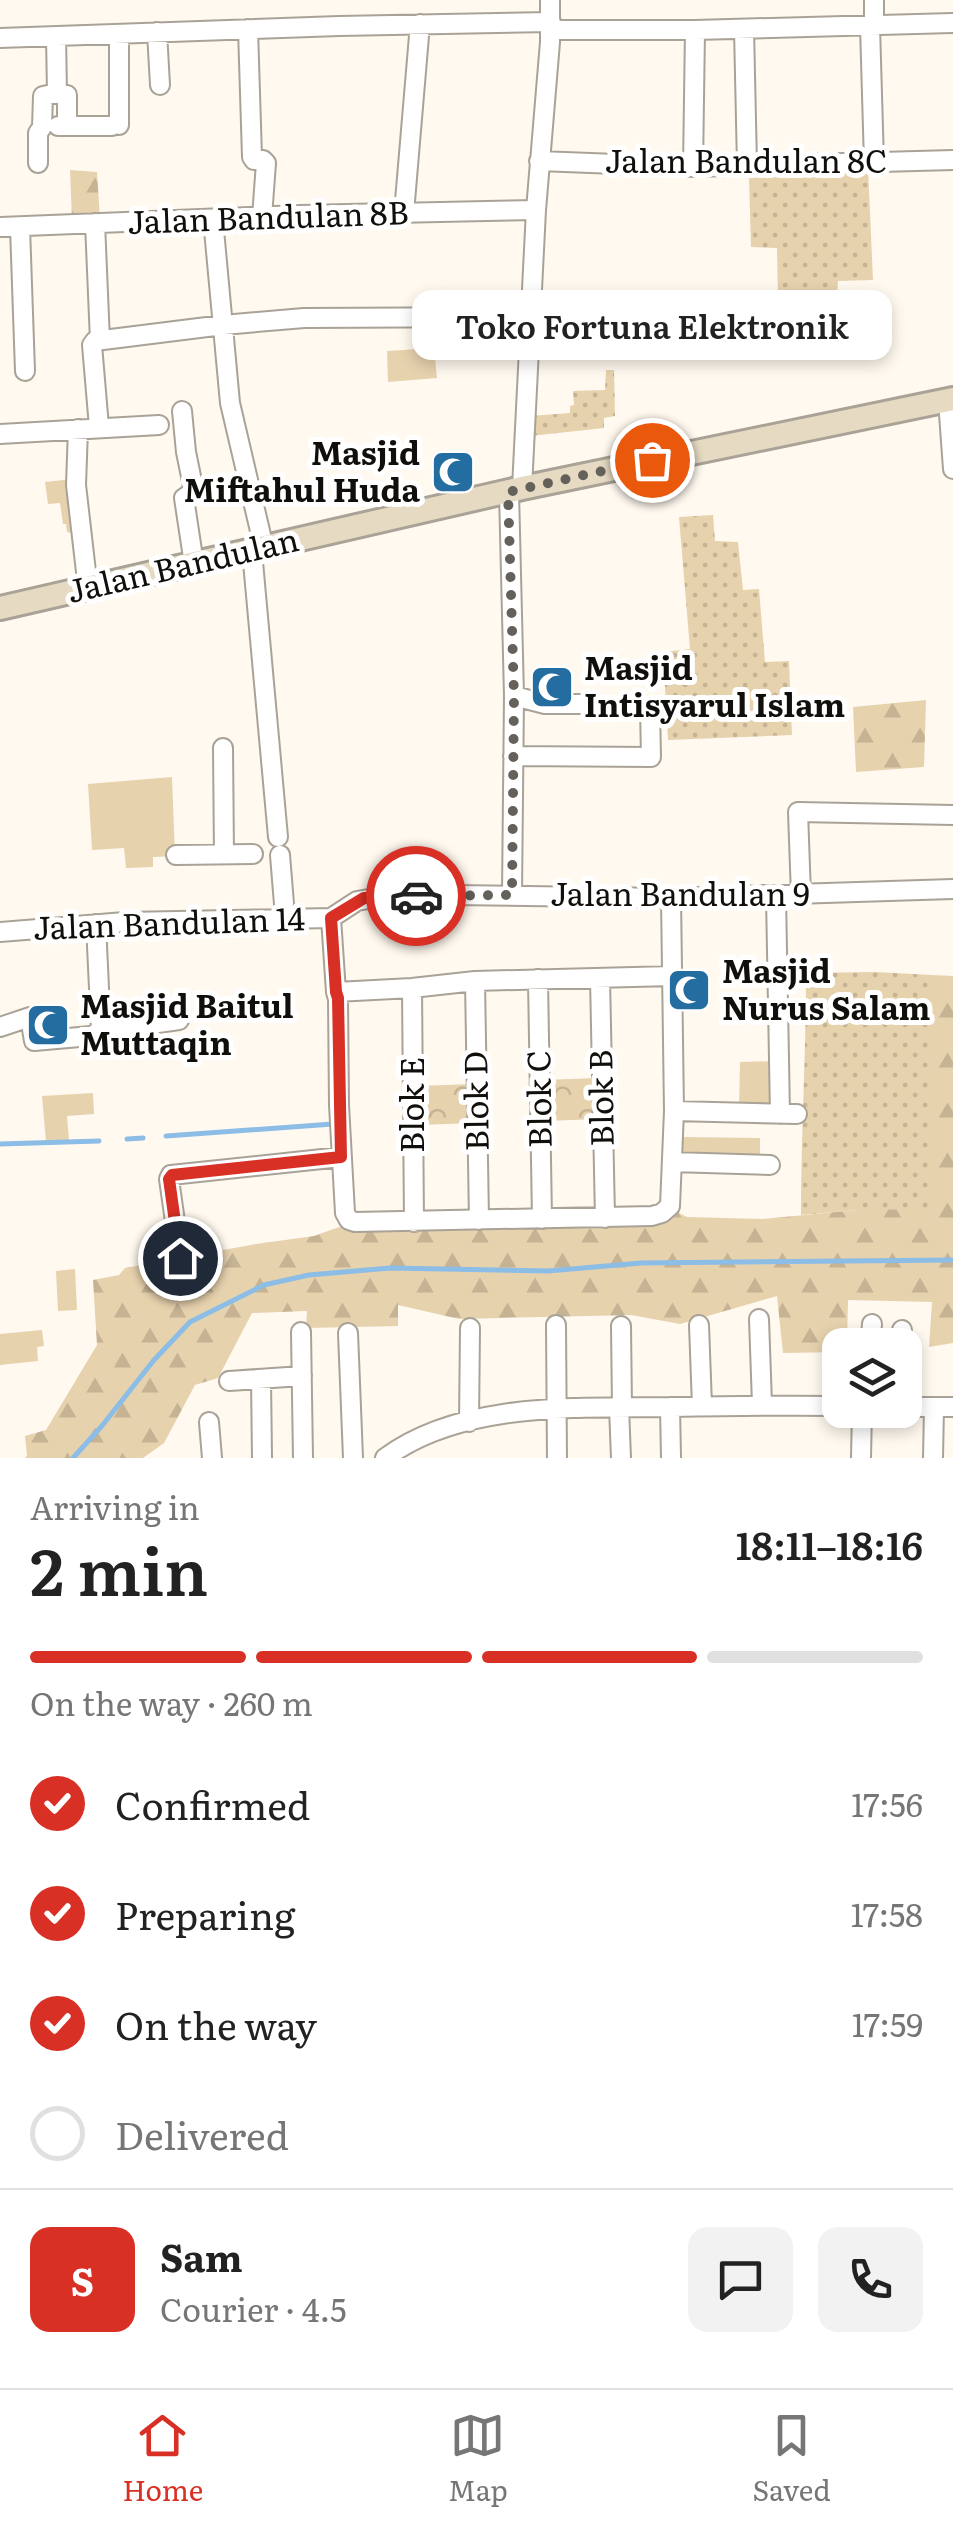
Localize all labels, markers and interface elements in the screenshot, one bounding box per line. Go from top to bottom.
street label: Jalan Bandulan 8C [605,135,887,183]
street label: Jalan Bandulan 8B [126,186,409,244]
callout: Toko Fortuna Elektronik [412,290,892,360]
text: Toko Fortuna Elektronik [455,301,849,349]
pin [610,418,695,503]
place label: Masjid Miftahul Huda [184,427,420,512]
icon: bag [625,433,680,488]
mosque icon: Masjid Miftahul Huda [430,449,476,495]
street label: Jalan Bandulan [62,513,303,613]
place label: Masjid Intisyarul Islam [584,642,845,727]
mosque icon: Masjid Intisyarul Islam [529,664,575,710]
courier [366,846,466,946]
street label: Jalan Bandulan 9 [550,868,810,916]
icon: car [389,869,444,924]
street label: Jalan Bandulan 14 [32,892,306,950]
place label: Masjid Nurus Salam [722,945,931,1030]
mosque icon: Masjid Nurus Salam [666,967,712,1013]
place label: Masjid Baitul Muttaqin [80,980,294,1065]
mosque icon: Masjid Baitul Muttaqin [25,1002,71,1048]
street label: Blok B [574,1049,624,1147]
street label: Blok C [512,1050,562,1148]
street label: Blok D [449,1051,499,1152]
street label: Blok E [386,1057,434,1153]
pin [138,1216,223,1301]
icon: home [153,1231,208,1286]
map controls [822,1328,922,1428]
button: layers [822,1328,922,1428]
text: Arriving in [30,1482,200,1530]
text: 18:11–18:16 [736,1515,923,1572]
text: 2 min [30,1519,208,1616]
text: On the way · 260 m [30,1678,313,1726]
text: Confirmed [115,1775,310,1832]
icon: check [30,1776,85,1831]
text: 17:56 [851,1779,923,1827]
text: Preparing [115,1885,295,1942]
icon: check [30,1886,85,1941]
text: 17:58 [851,1889,923,1937]
text: On the way [115,1995,317,2052]
icon: check [30,1996,85,2051]
text: 17:59 [852,1999,923,2047]
text: Delivered [115,2105,289,2162]
text: Sam [160,2227,243,2284]
button: chat [688,2227,793,2332]
button: phone [818,2227,923,2332]
text: S [71,2251,94,2308]
text: Courier · 4.5 [160,2284,346,2332]
tab: Home [122,2408,203,2510]
tab: Map [448,2408,508,2510]
tab: Saved [753,2408,831,2510]

